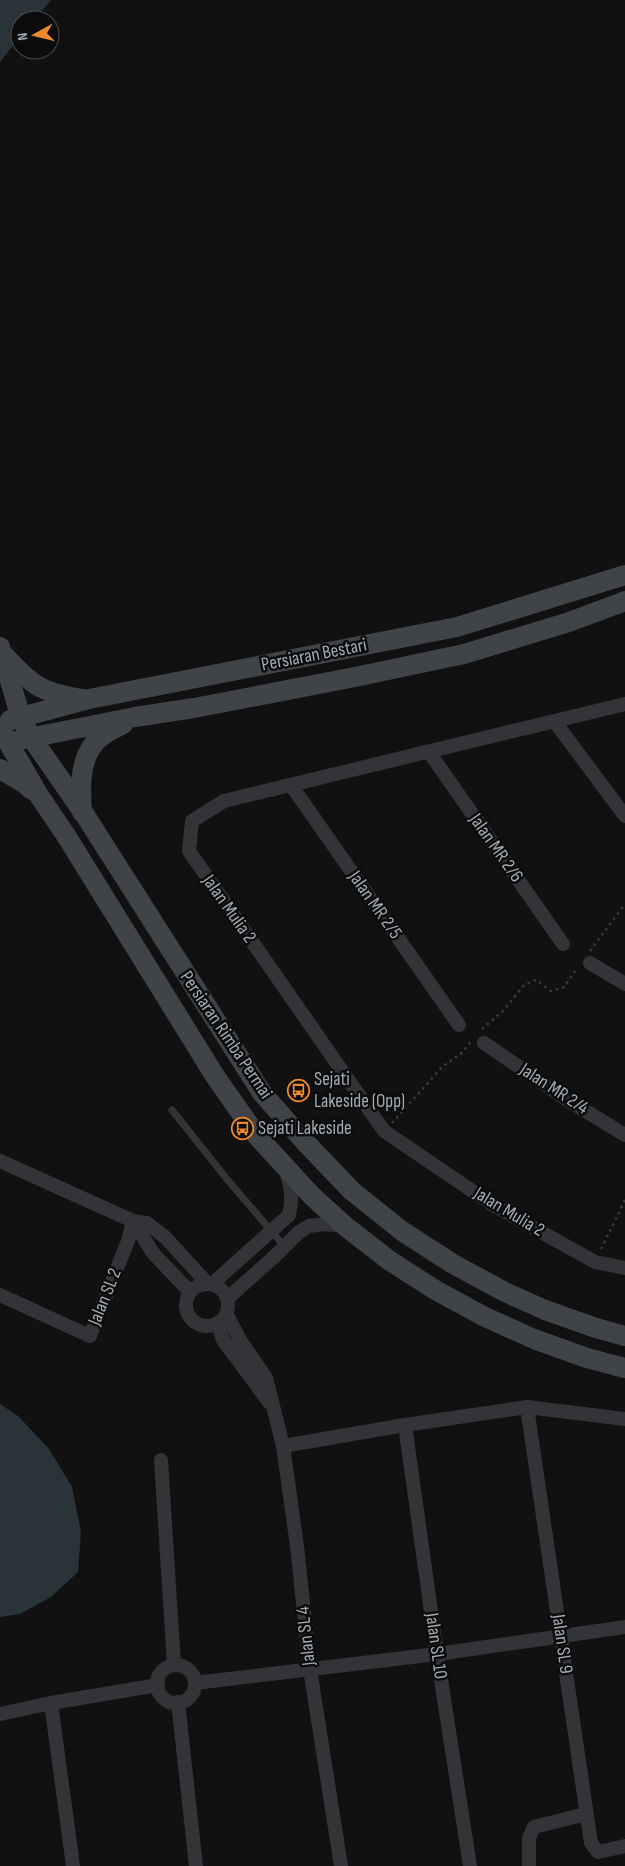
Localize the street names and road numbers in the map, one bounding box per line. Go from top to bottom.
street label: Persiaran Bestari [259,634,369,676]
street label: Jalan MR 2/6 [464,808,528,887]
street label: Jalan MR 2/5 [343,866,407,943]
street label: Jalan Mulia 2 [197,870,261,948]
street label: Persiaran Rimba Permai [175,967,277,1103]
street label: Jalan MR 2/4 [514,1058,593,1120]
street label: Jalan Mulia 2 [469,1182,548,1242]
street label: Jalan SL 2 [83,1265,127,1330]
street label: Jalan SL 4 [291,1605,321,1668]
street label: Jalan SL 10 [420,1610,452,1681]
street label: Jalan SL 9 [546,1612,578,1675]

